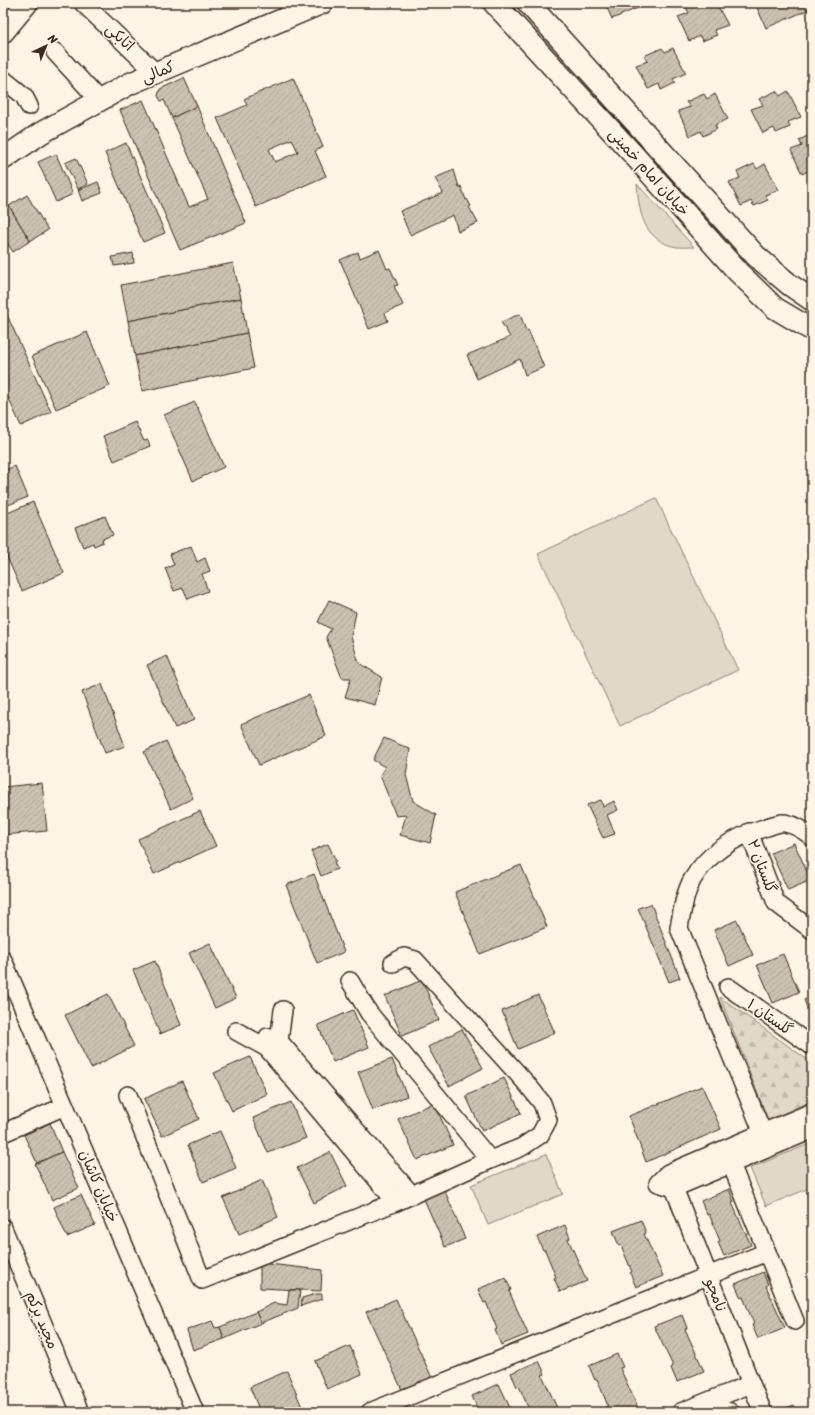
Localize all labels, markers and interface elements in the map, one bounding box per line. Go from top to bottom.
street label: اتابکی [99,16,141,58]
north arrow [26,26,66,66]
text: N [43,29,62,49]
street label: کمالی [137,53,179,91]
street label: خیابان امام خمینی [602,122,696,222]
street label: گلستان ۲ [740,835,784,897]
street label: گلستان ۱ [742,992,798,1042]
street label: خیابان کاشان [72,1145,126,1227]
street label: نامجو [697,1274,734,1315]
street label: مجید برکم [18,1287,66,1353]

